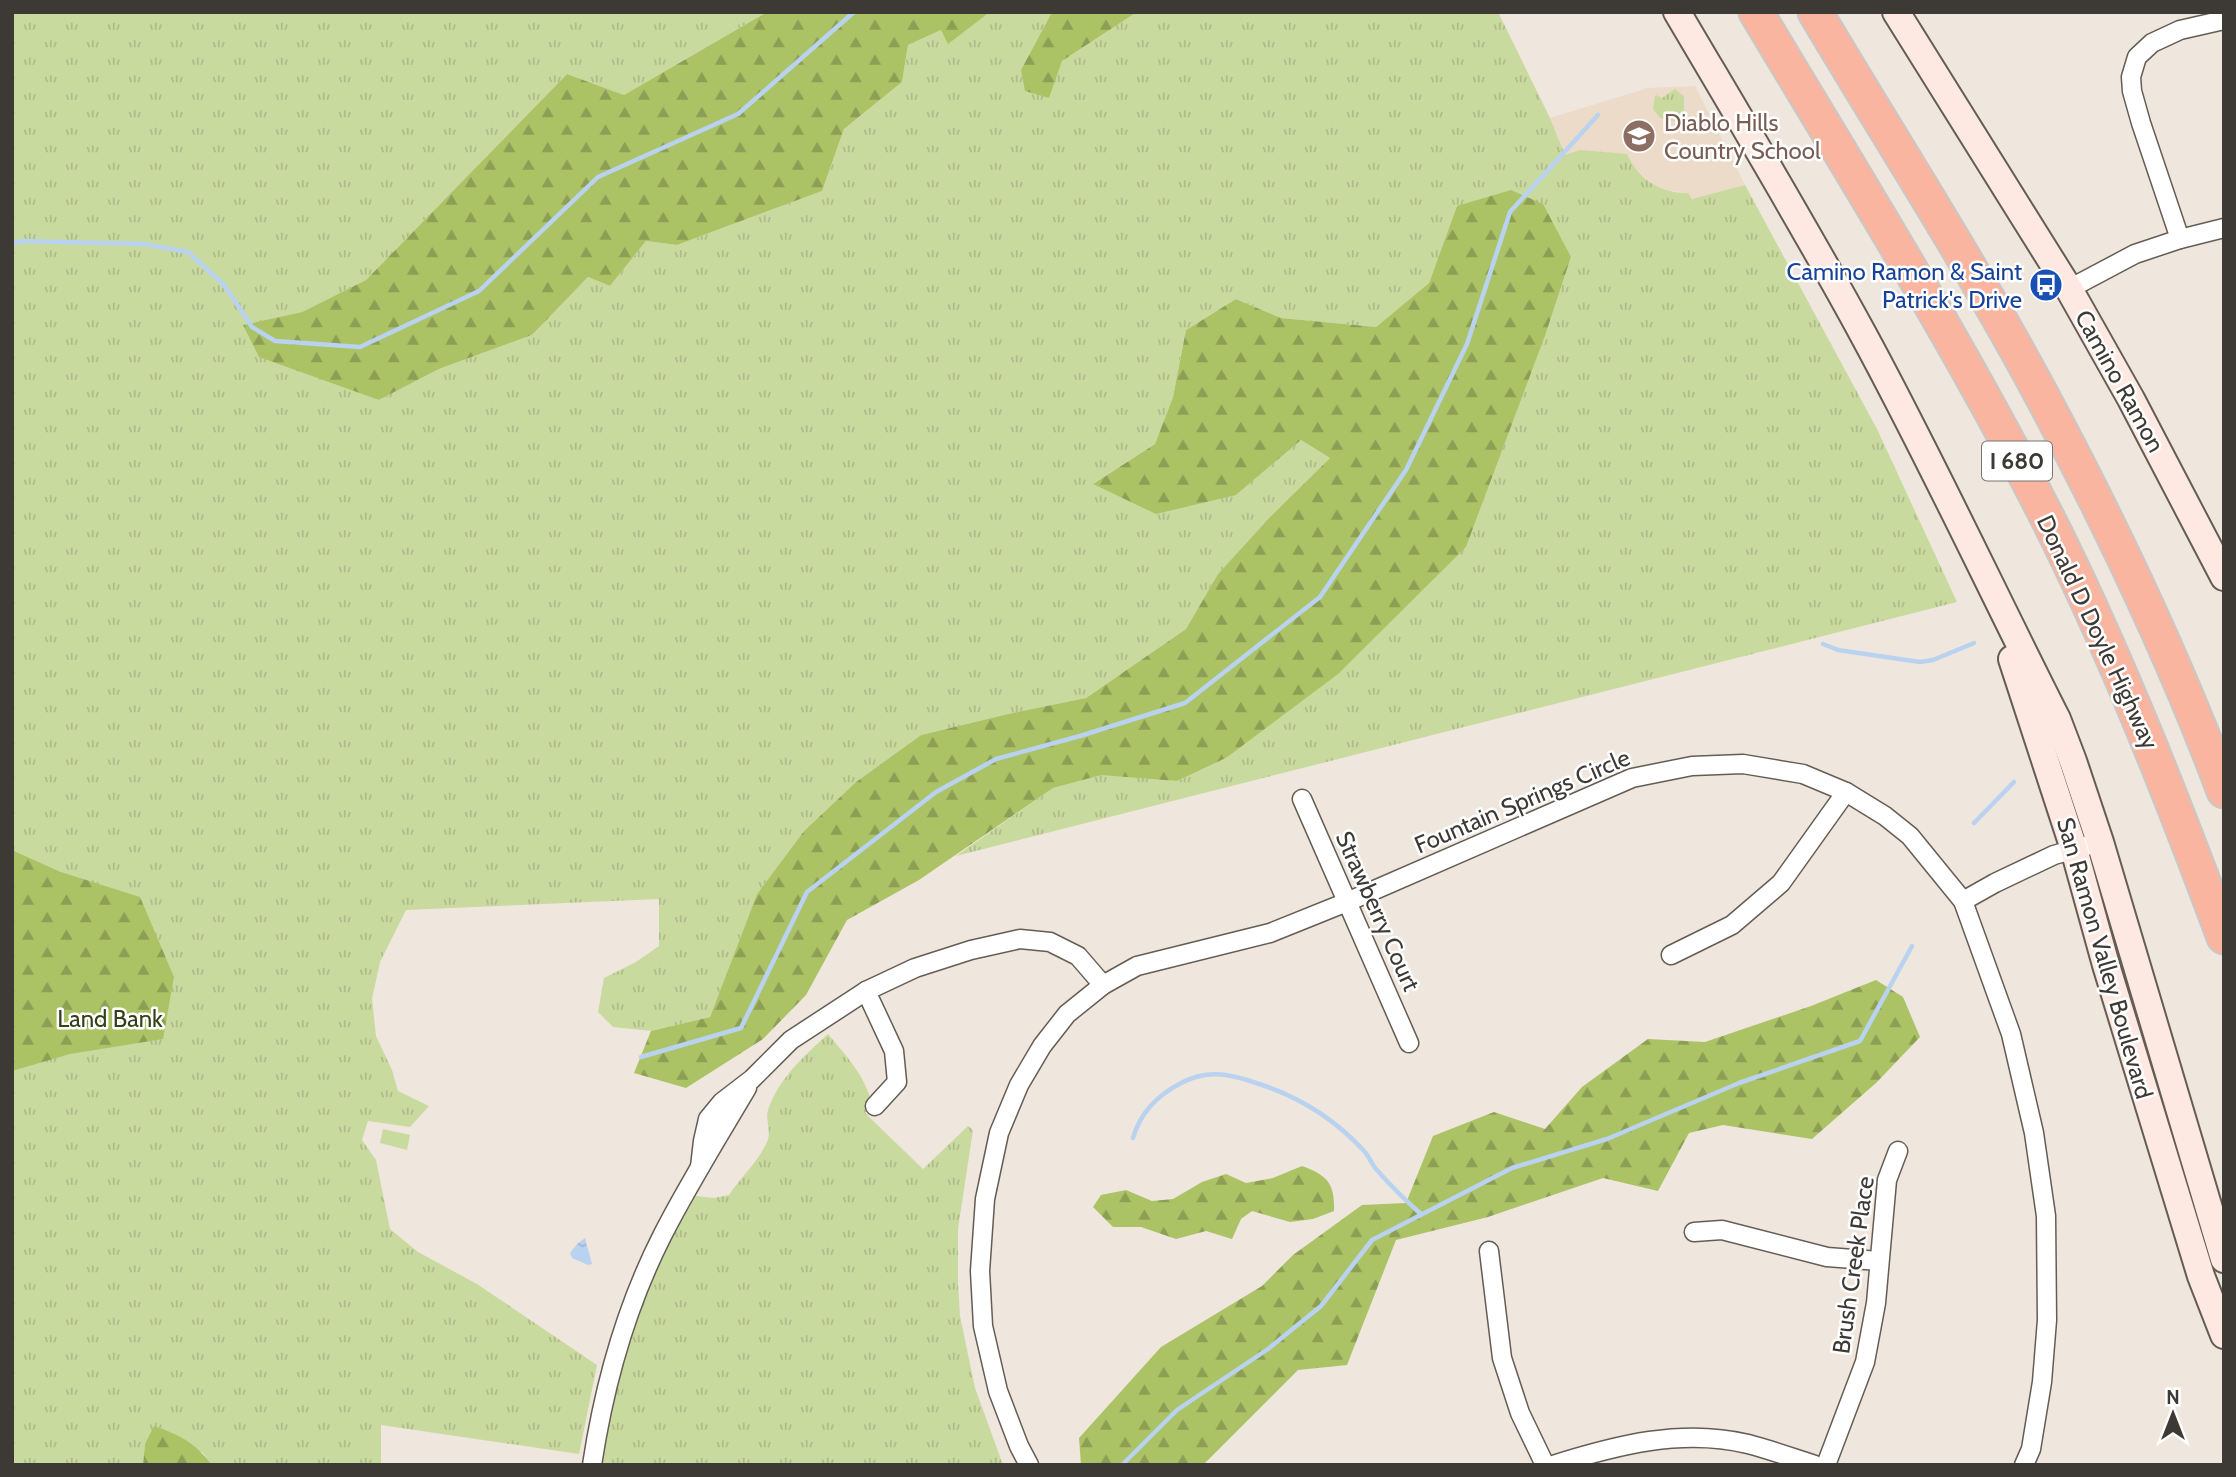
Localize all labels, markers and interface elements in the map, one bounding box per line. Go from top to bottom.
place label: Diablo Hills Country School [1664,108,1821,165]
school or university icon: Diablo Hills Country School [1620,117,1658,155]
place label: Camino Ramon & Saint Patrick's Drive [1787,257,2022,314]
bus stop icon: Camino Ramon & Saint Patrick's Drive [2027,266,2065,304]
street label: Camino Ramon [2069,305,2171,457]
road number: I 680 [1982,442,2052,481]
street label: Donald D Doyle Highway [2031,510,2165,754]
street label: Fountain Springs Circle [1410,742,1634,860]
street label: San Ramon Valley Boulevard [2051,814,2159,1102]
street label: Strawberry Court [1330,827,1426,995]
park label: Land Bank [57,1004,163,1033]
street label: Brush Creek Place [1826,1174,1880,1356]
north arrow [2138,1379,2208,1449]
text: N [2166,1386,2180,1409]

